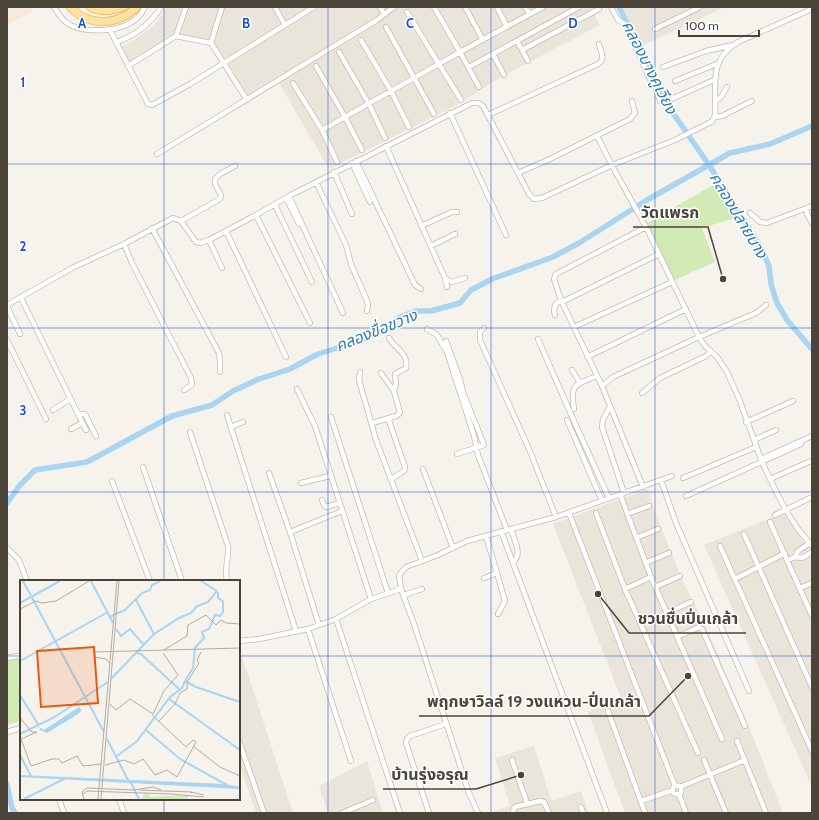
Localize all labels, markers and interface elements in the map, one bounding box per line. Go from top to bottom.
scale bar [679,12,759,38]
text: A [78,15,87,31]
text: B [242,15,250,31]
text: C [406,15,414,31]
text: D [568,15,578,31]
water label: คลองบางคูเวียง [617,18,682,119]
text: 100 m [685,18,719,33]
text: 1 [21,74,25,90]
water label: คลองปลายบาง [706,169,772,263]
callout: วัดแพรก [633,199,708,227]
text: วัดแพรก [641,203,699,222]
text: 2 [20,238,27,254]
water label: คลองขื่อขวาง [332,303,421,355]
text: 3 [19,402,27,418]
inset map [20,580,240,800]
callout: ชวนชื่นปิ่นเกล้า [629,605,746,633]
text: ชวนชื่นปิ่นเกล้า [638,607,738,628]
callout: พฤกษาวิลล์ 19 วงแหวน-ปิ่นเกล้า [419,688,649,716]
text: พฤกษาวิลล์ 19 วงแหวน-ปิ่นเกล้า [427,691,641,711]
callout: บ้านรุ่งอรุณ [383,761,476,789]
text: บ้านรุ่งอรุณ [391,765,469,784]

